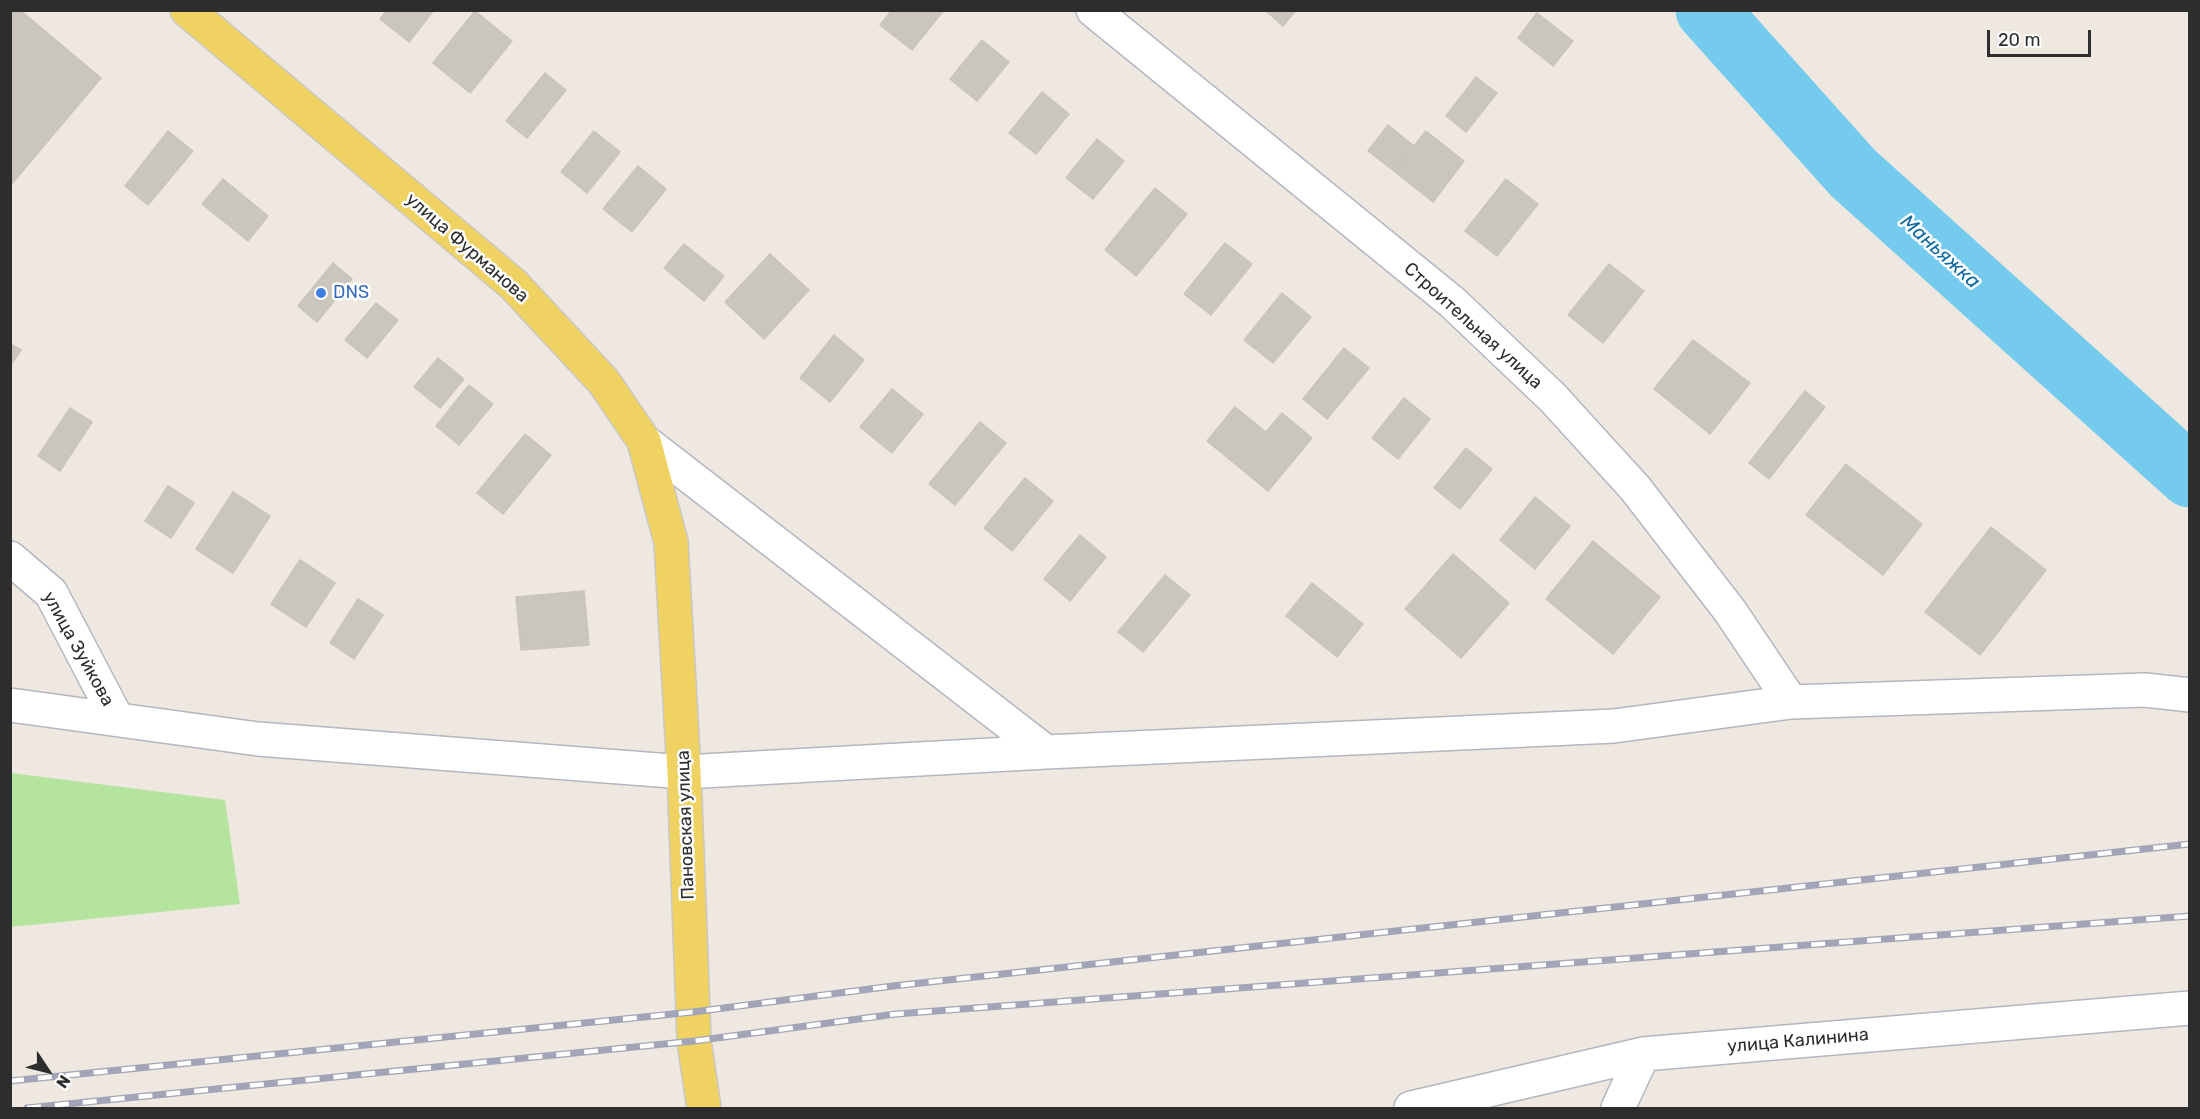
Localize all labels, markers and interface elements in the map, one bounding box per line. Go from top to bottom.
scale bar [1990,18,2094,56]
text: 20 m [1998,29,2040,51]
street label: улица Фурманова [401,189,533,307]
water label: Маньяжка [1895,210,1985,294]
street label: Строительная улица [1399,258,1547,394]
place label: DNS [333,282,369,304]
marker: DNS [314,286,328,300]
street label: улица Зуйкова [38,588,118,710]
street label: Пановская улица [673,750,699,900]
street label: улица Калинина [1726,1024,1870,1058]
north arrow [18,1041,78,1101]
text: N [52,1071,74,1092]

